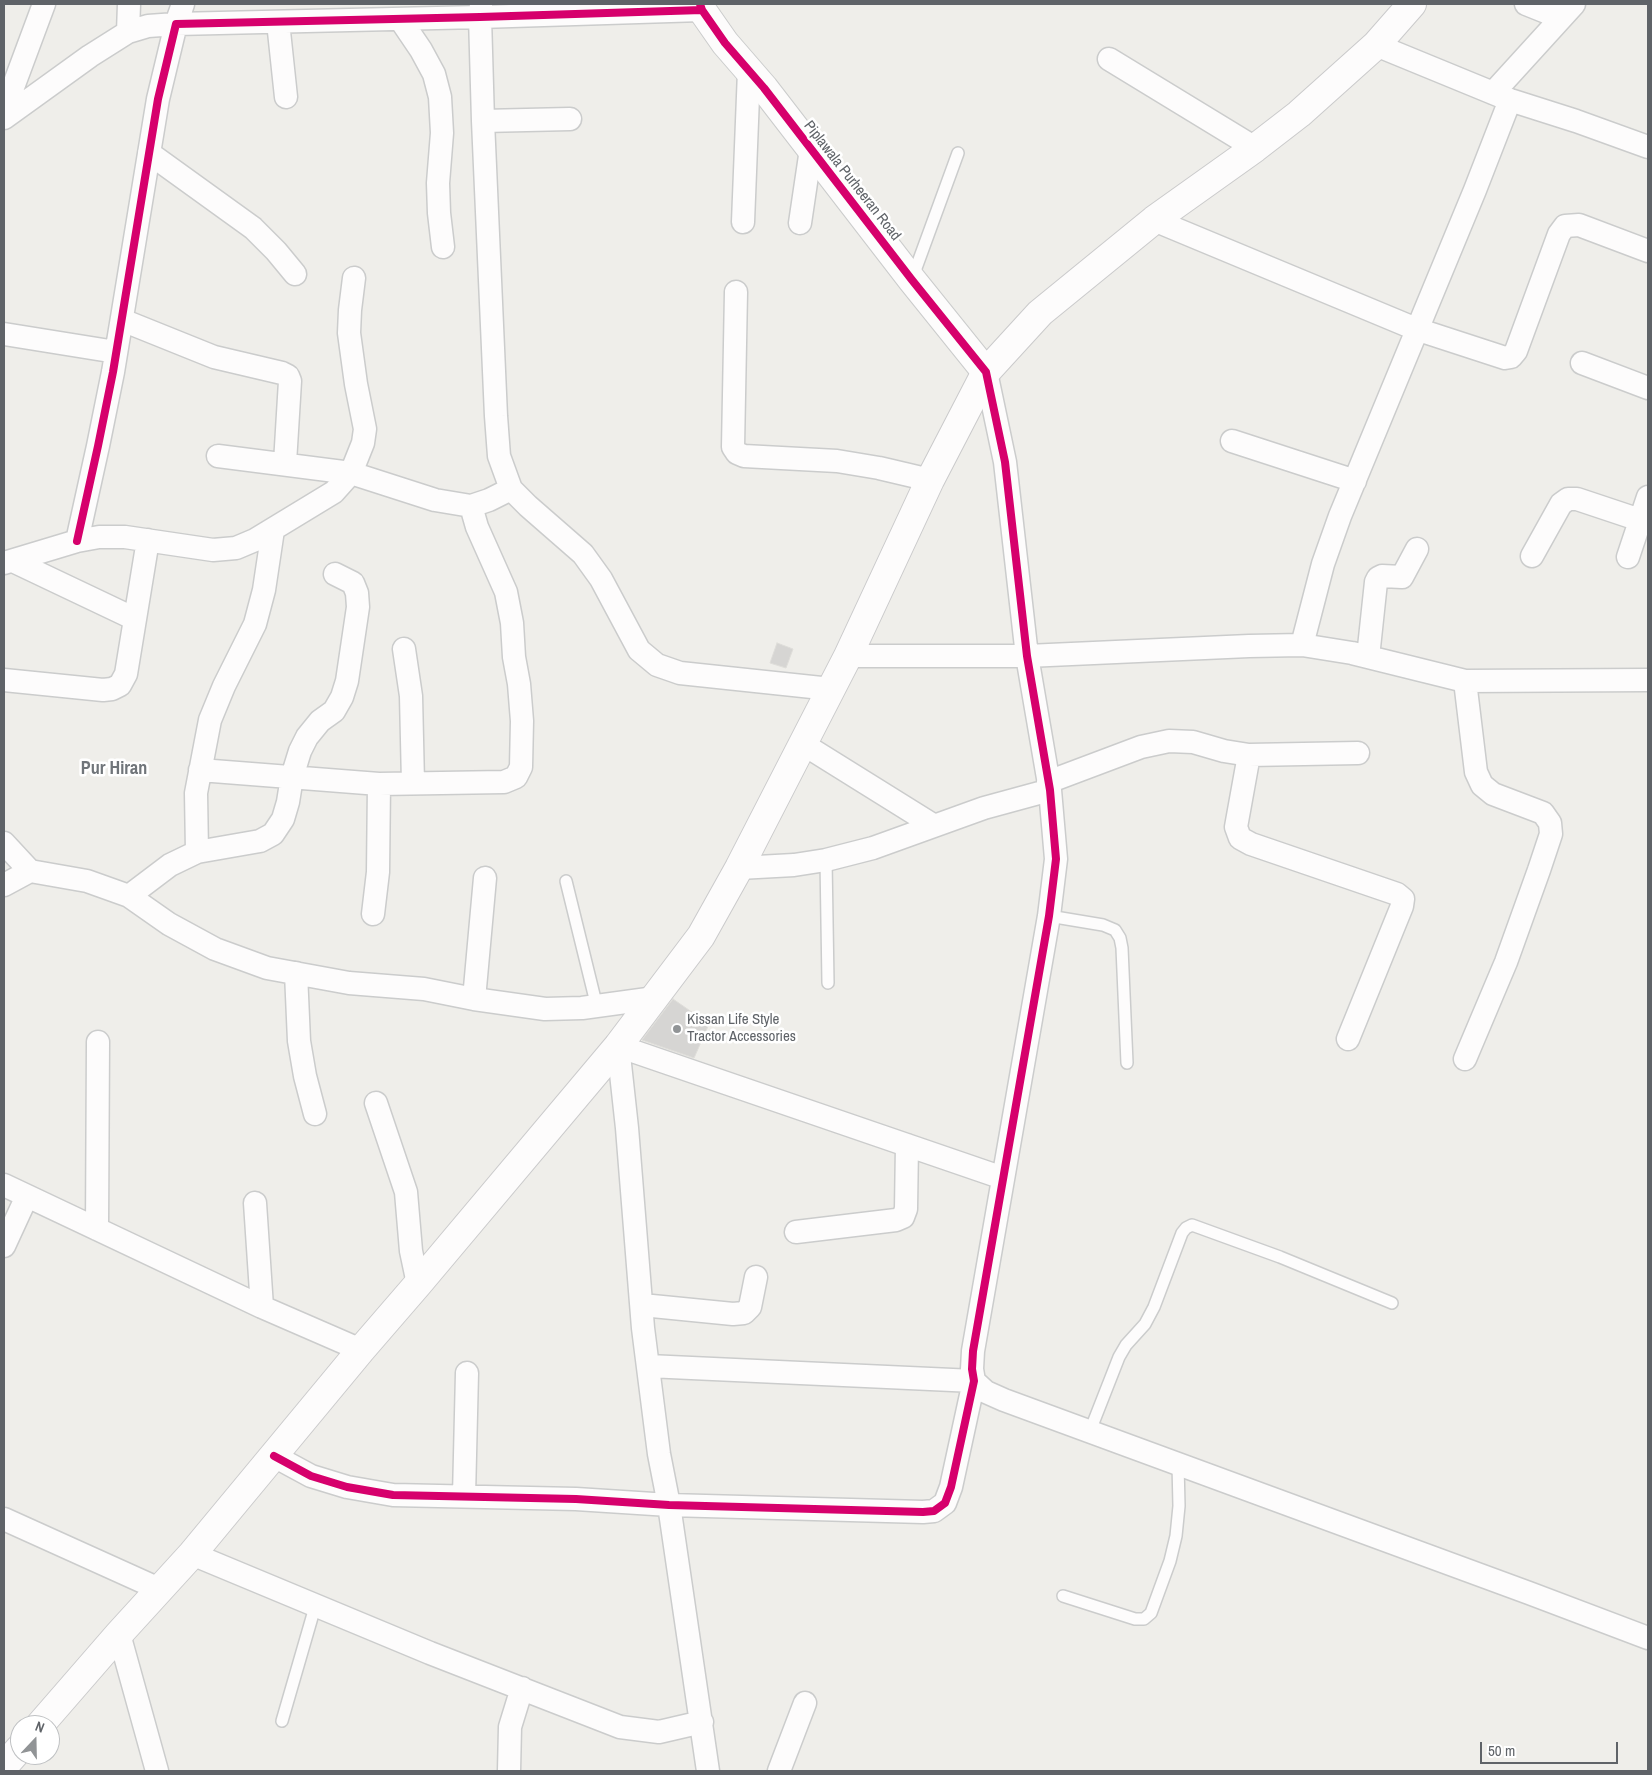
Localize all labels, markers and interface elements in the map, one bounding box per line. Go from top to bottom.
street label: Piplawala Purheeran Road [800,118,904,244]
district label: Pur Hiran [81,758,147,780]
place label: Kissan Life Style Tractor Accessories [687,1011,796,1046]
marker: Kissan Life Style Tractor Accessories [671,1023,683,1035]
north arrow [10,1715,60,1765]
text: N [33,1717,47,1737]
scale bar [1482,1732,1620,1764]
text: 50 m [1488,1740,1515,1761]

